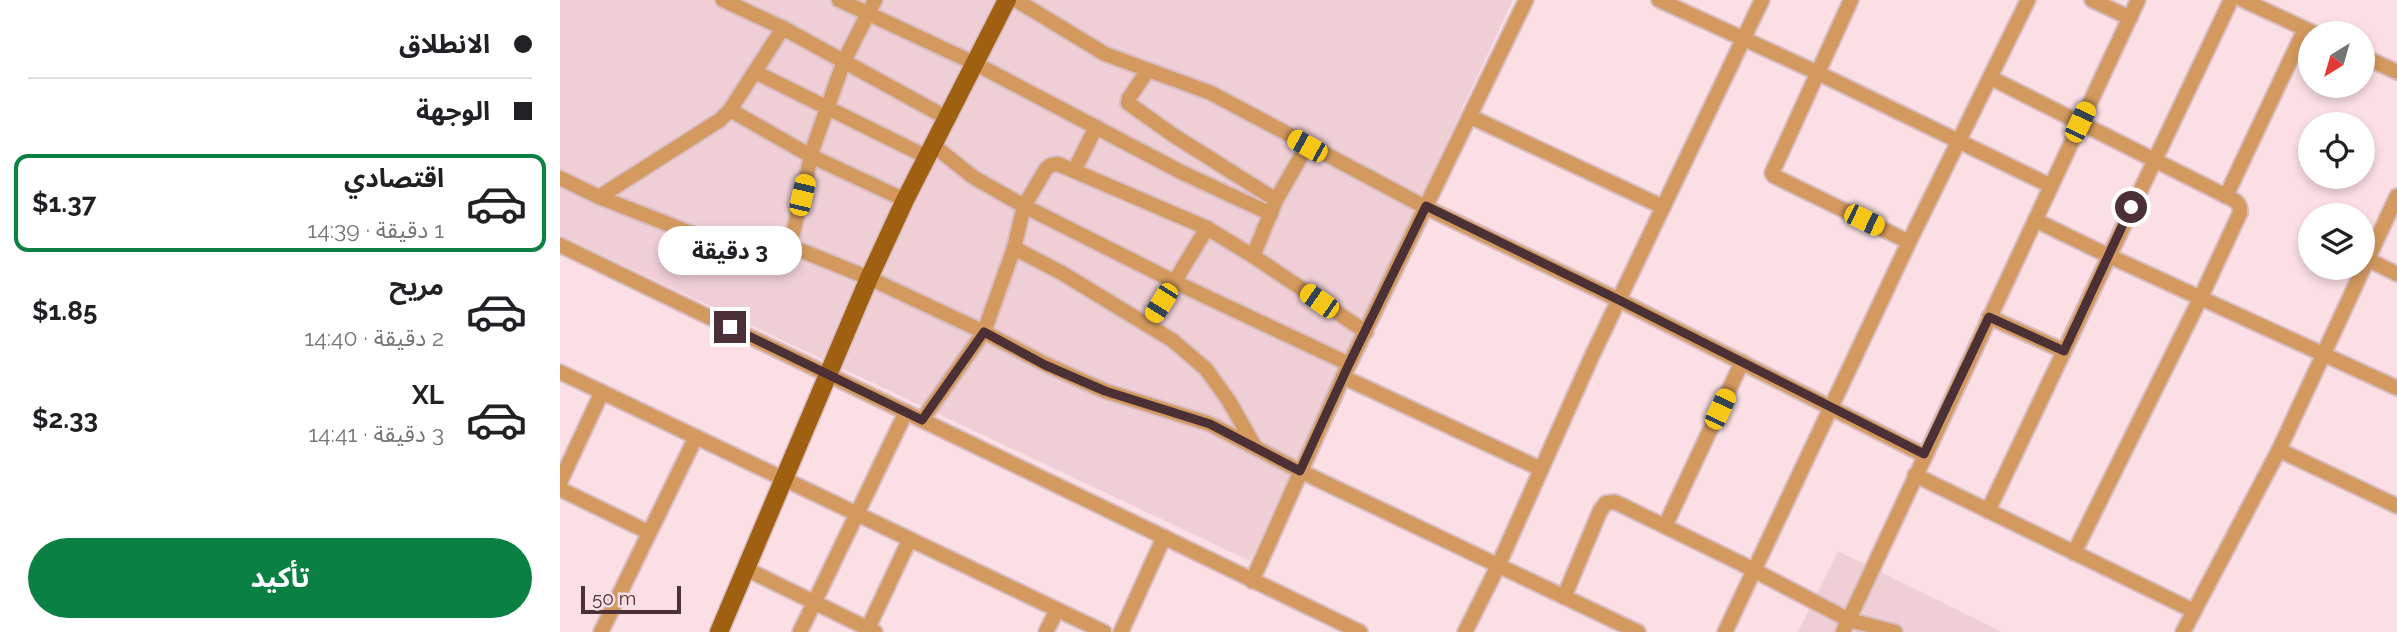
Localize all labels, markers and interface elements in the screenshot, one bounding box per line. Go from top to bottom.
north arrow [2298,21,2375,98]
map controls [2298,21,2375,280]
text: الانطلاق [399,29,490,59]
text: الوجهة [416,96,490,126]
car [2062,99,2099,145]
button: locate [2298,112,2375,189]
car [1284,127,1331,165]
text: اقتصادي [344,163,444,193]
icon: car [465,172,528,235]
car [788,172,817,218]
text: $1.37 [32,188,96,218]
route start [2115,191,2147,223]
car [1841,201,1888,239]
button: layers [2298,203,2375,280]
text: 1 دقيقة · 14:39 [307,216,444,243]
callout: 3 دقيقة [658,226,802,274]
text: 3 دقيقة [692,237,768,264]
text: مريح [389,271,444,301]
icon: car [465,280,528,343]
car [1141,280,1182,326]
car [1296,280,1343,322]
text: $1.85 [32,296,97,326]
route end [714,311,746,343]
text: 2 دقيقة · 14:40 [304,324,444,351]
text: XL [412,380,444,410]
car [1702,386,1739,432]
icon: car [465,388,528,451]
text: $2.33 [32,404,98,434]
text: 3 دقيقة · 14:41 [308,420,444,447]
button: تأكيد [28,538,532,618]
scale bar [581,583,681,615]
text: 50 m [592,587,636,609]

